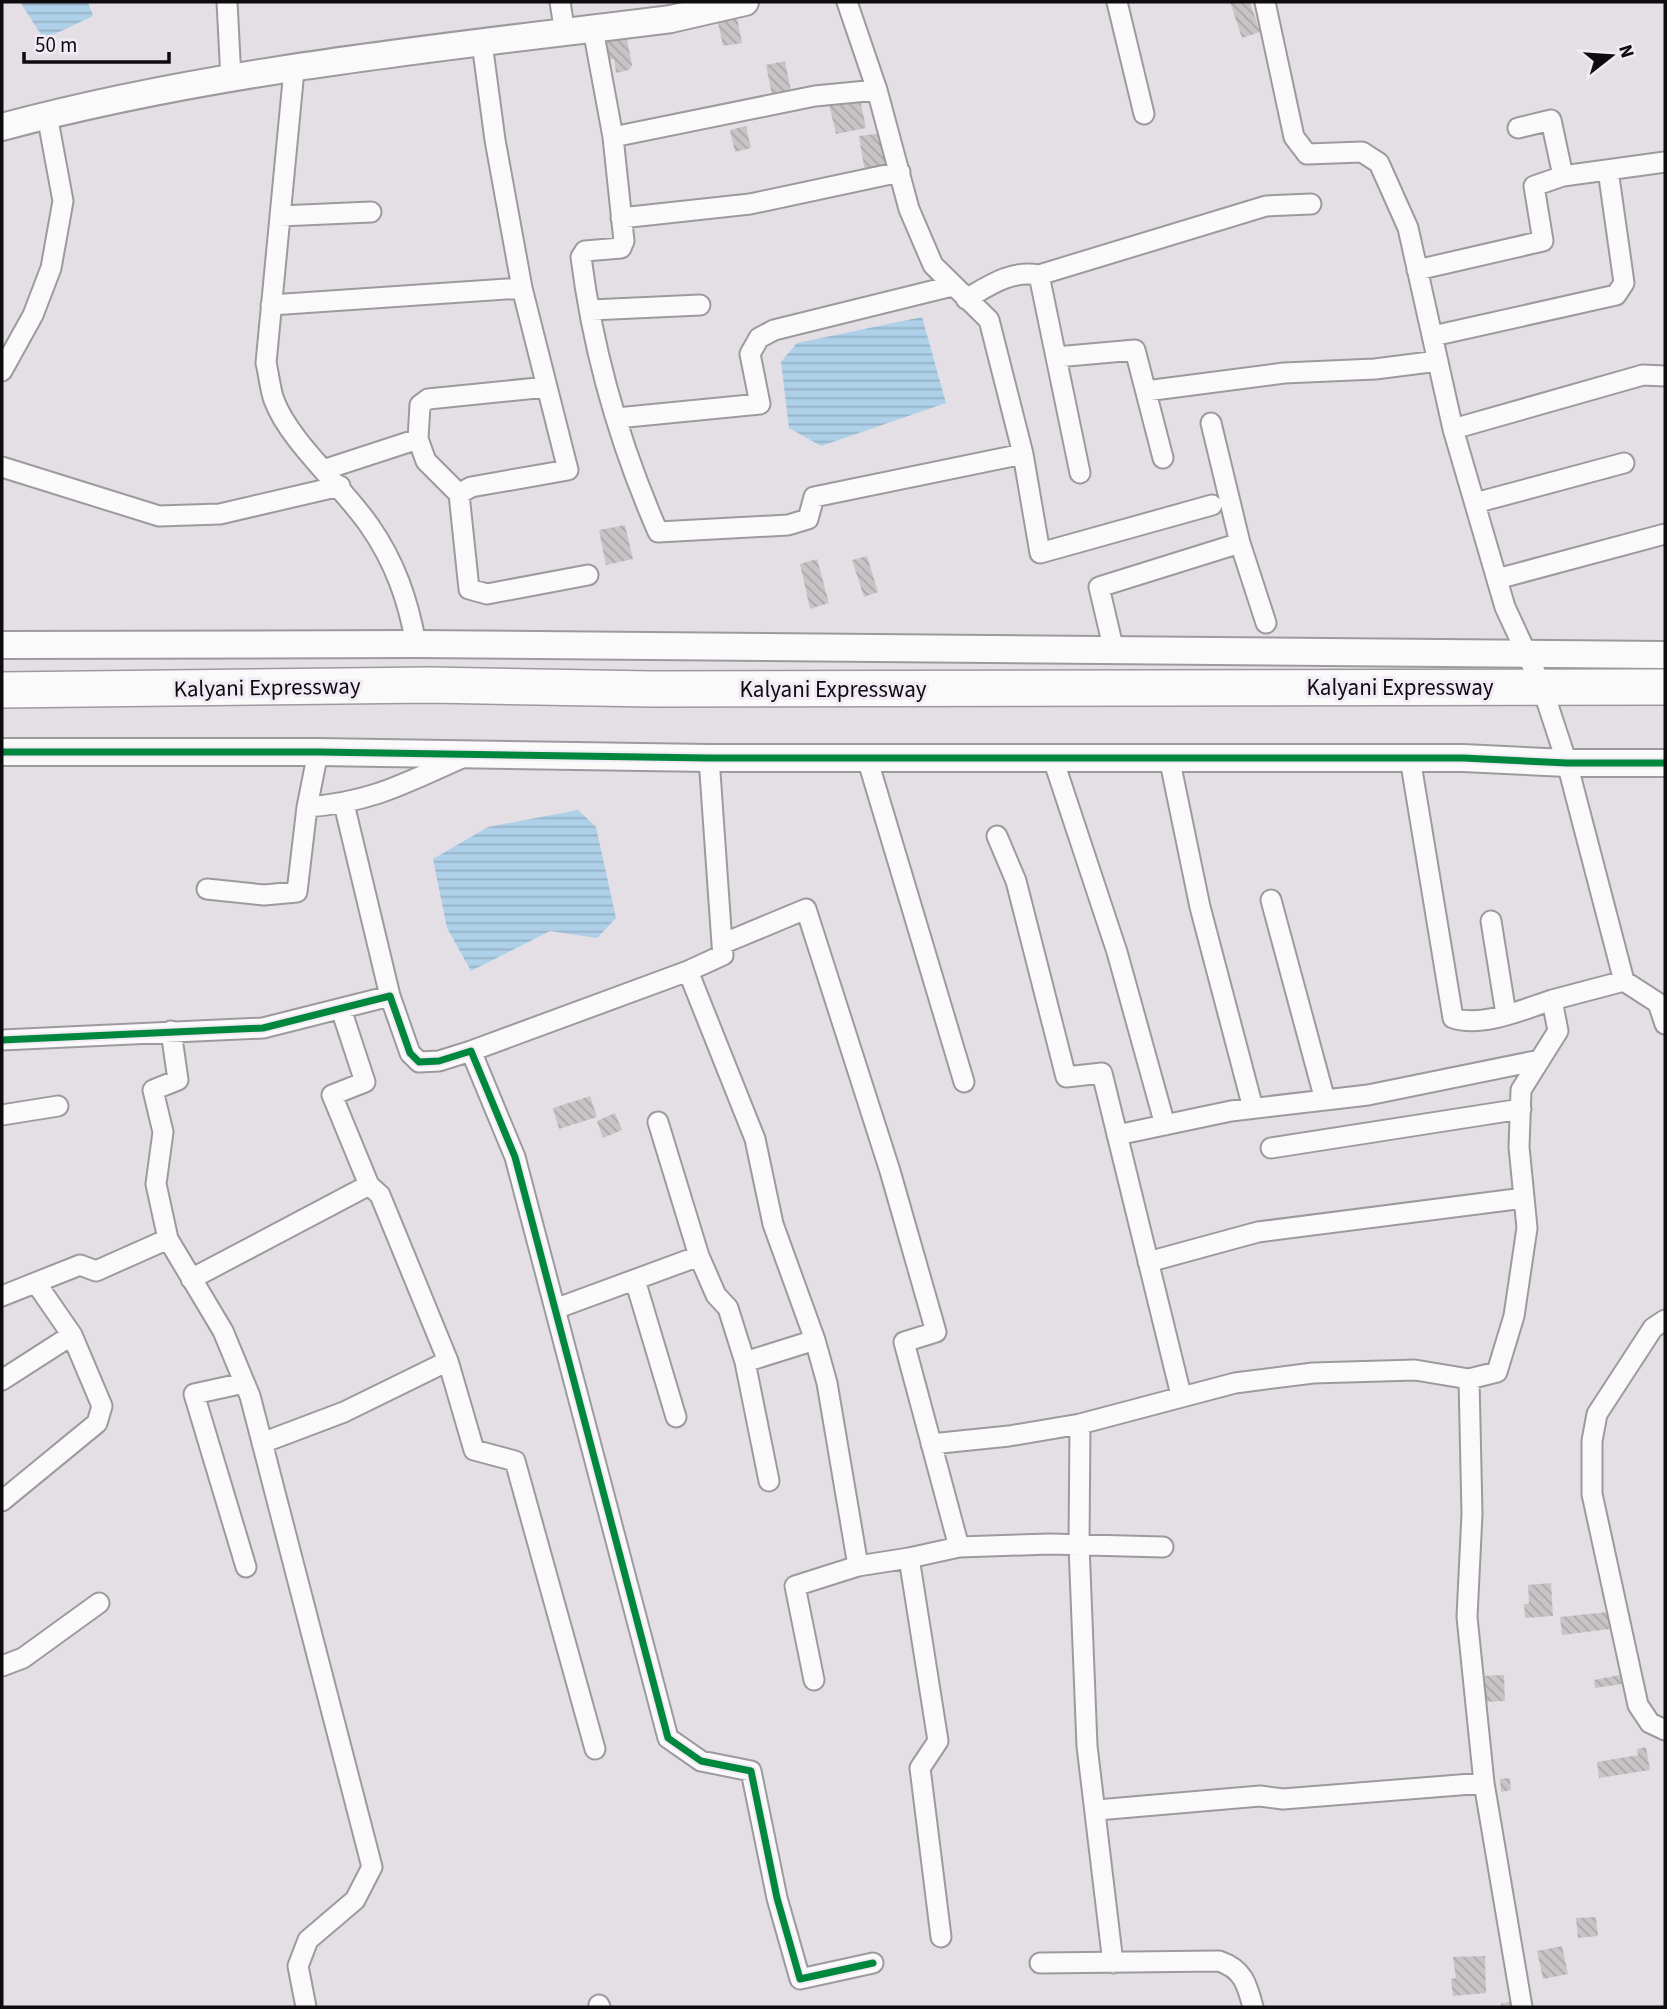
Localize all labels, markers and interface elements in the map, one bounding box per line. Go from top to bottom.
scale bar [24,21,170,65]
north arrow [1576,21,1646,91]
text: 50 m [35,30,77,60]
text: N [1611,41,1641,61]
street label: Kalyani Expressway [173,669,361,706]
street label: Kalyani Expressway [1307,671,1494,704]
street label: Kalyani Expressway [740,673,927,706]

